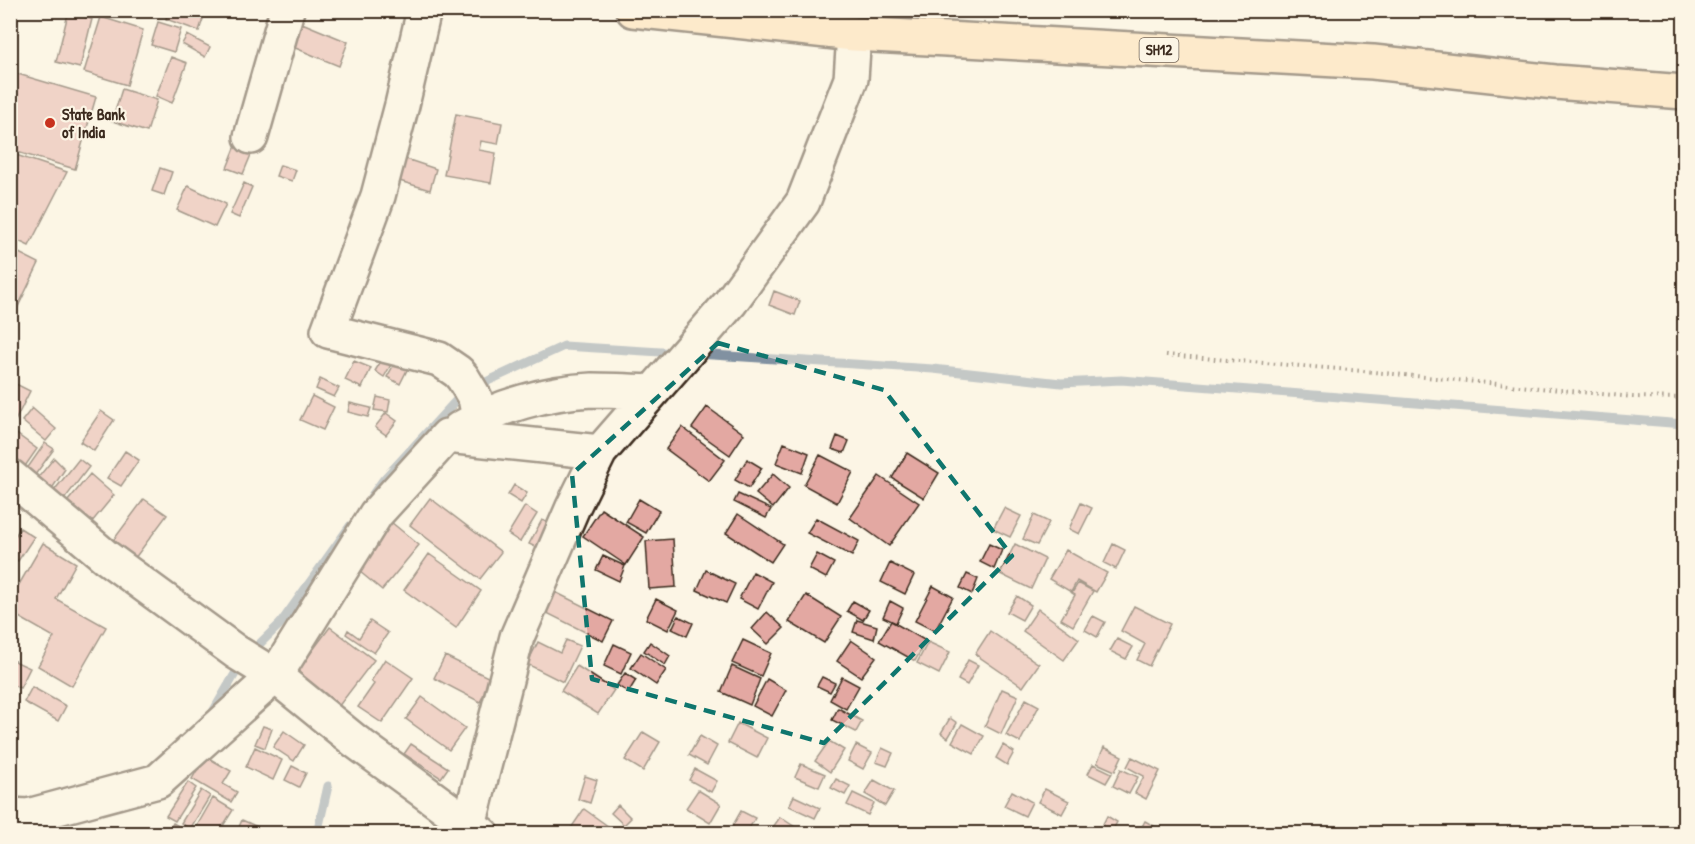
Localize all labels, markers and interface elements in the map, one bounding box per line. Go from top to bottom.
road number: SH12 [1140,38,1178,62]
place label: State Bank of India [62,103,125,143]
marker: State Bank of India [43,116,57,130]

